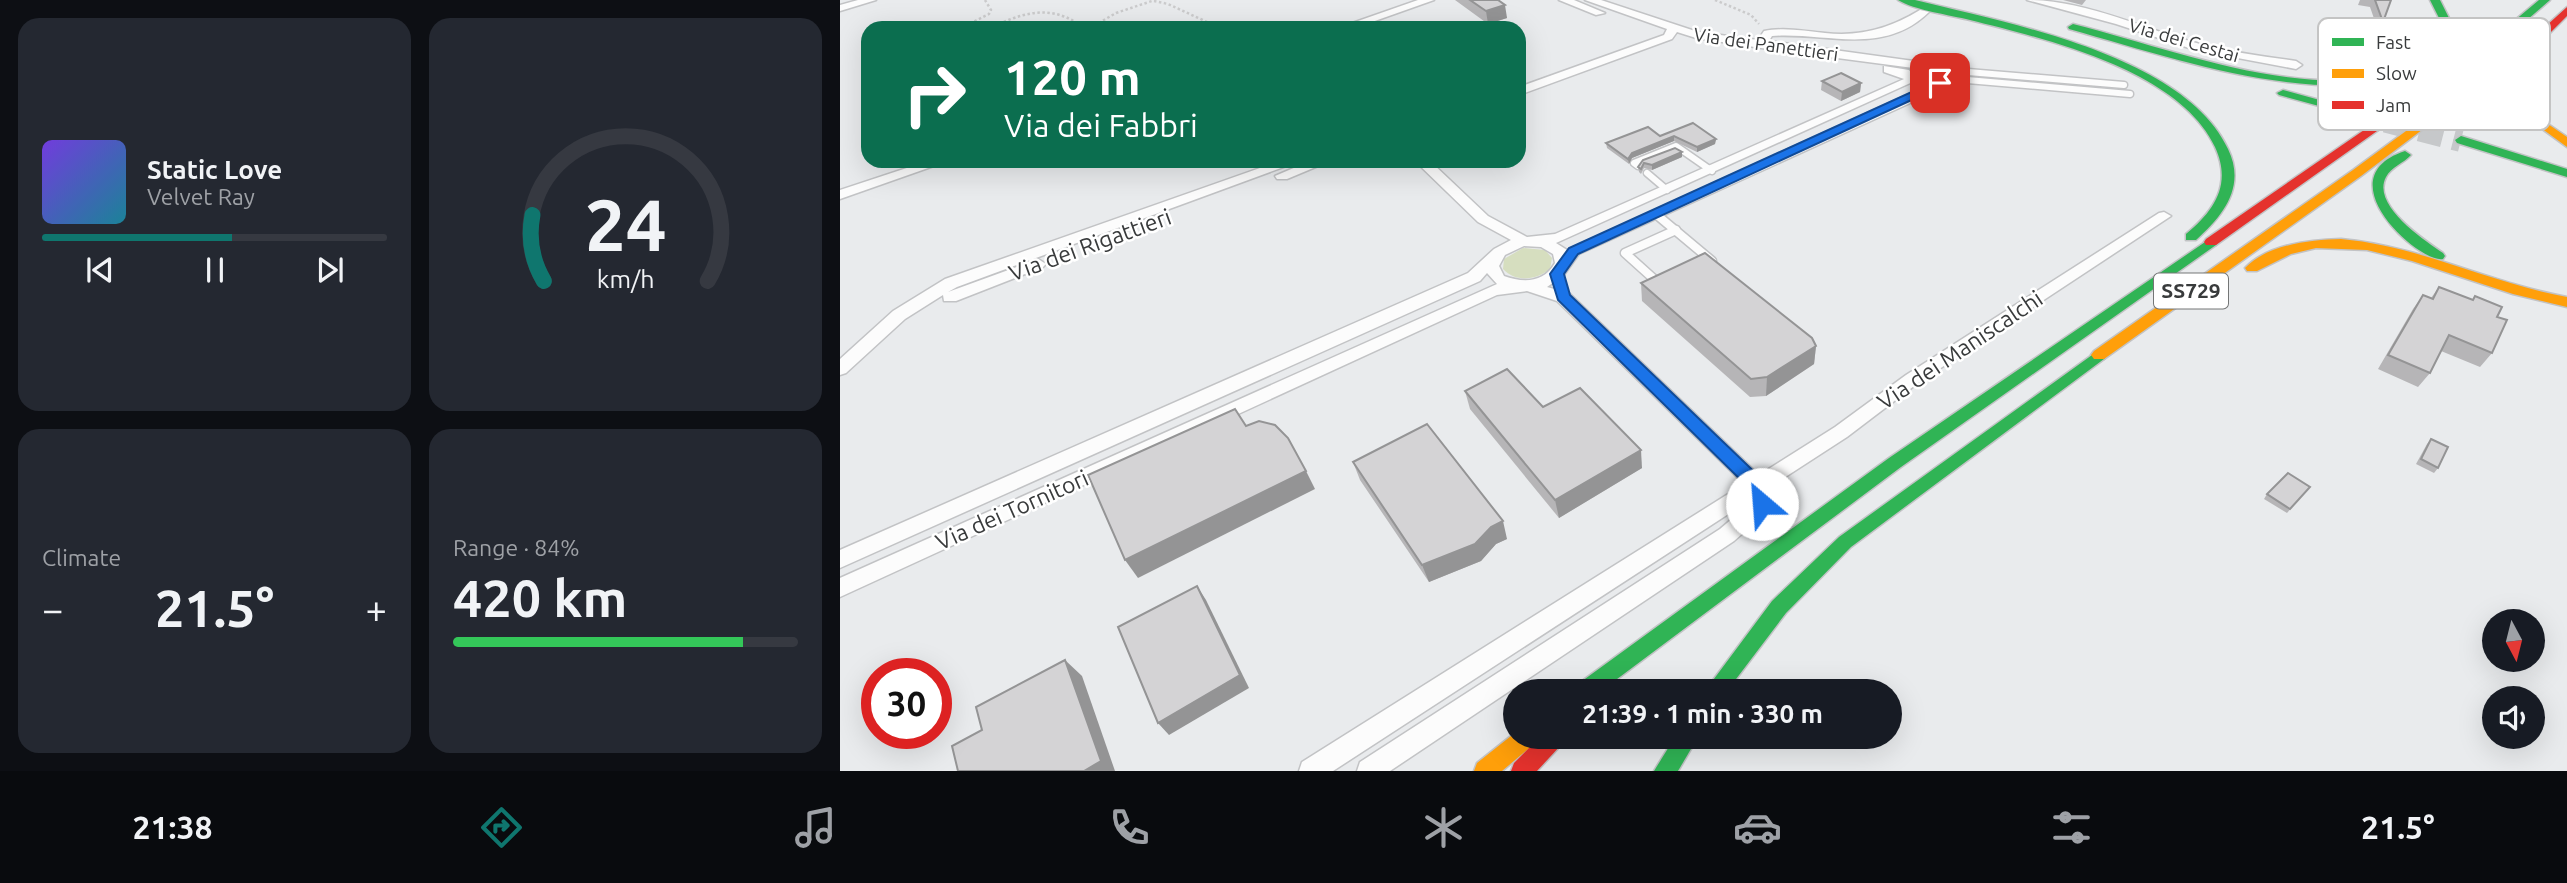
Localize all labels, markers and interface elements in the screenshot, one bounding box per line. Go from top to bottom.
street label: Via dei Cestai [2126,14,2242,66]
legend [2318,18,2550,130]
street label: Via dei Panettieri [1692,23,1840,65]
text: Fast [2376,31,2411,53]
icon: right [889,49,980,140]
text: 120 m [1004,49,1141,104]
pin [1910,53,1970,113]
text: Slow [2376,62,2417,84]
icon: arrive [1921,64,1959,102]
text: Jam [2376,94,2412,116]
text: Via dei Fabbri [1004,107,1198,143]
text: Static Love [147,155,282,184]
text: 24 [584,183,667,265]
text: Velvet Ray [147,184,255,209]
street label: Via dei Rigattieri [1005,204,1174,285]
icon: previous [81,251,119,289]
icon: pause [196,251,234,289]
icon: next [311,251,349,289]
text: km/h [597,265,654,293]
road number: SS729 [2154,274,2228,308]
street label: Via dei Maniscalchi [1873,285,2047,414]
street label: Via dei Tornitori [932,465,1092,554]
position arrow [1725,467,1799,541]
text: Range · 84% [453,535,580,560]
text: Climate [42,545,121,570]
text: 420 km [453,569,627,627]
text: 21.5° [155,579,274,637]
text: − [42,588,63,630]
text: + [366,588,387,630]
north arrow [2482,609,2544,672]
map controls [2482,609,2545,749]
speed limit sign: 30 [861,658,952,749]
button: sound [2482,686,2545,749]
text: 21:39 · 1 min · 330 m [1582,699,1823,728]
icon: directions [477,803,526,852]
icon: music [791,803,840,852]
icon: phone [1105,803,1154,852]
icon: climate [1419,803,1468,852]
icon: car [1733,803,1782,852]
icon: filters [2047,803,2096,852]
text: 21:38 [132,809,213,845]
text: 21.5° [2361,809,2434,845]

